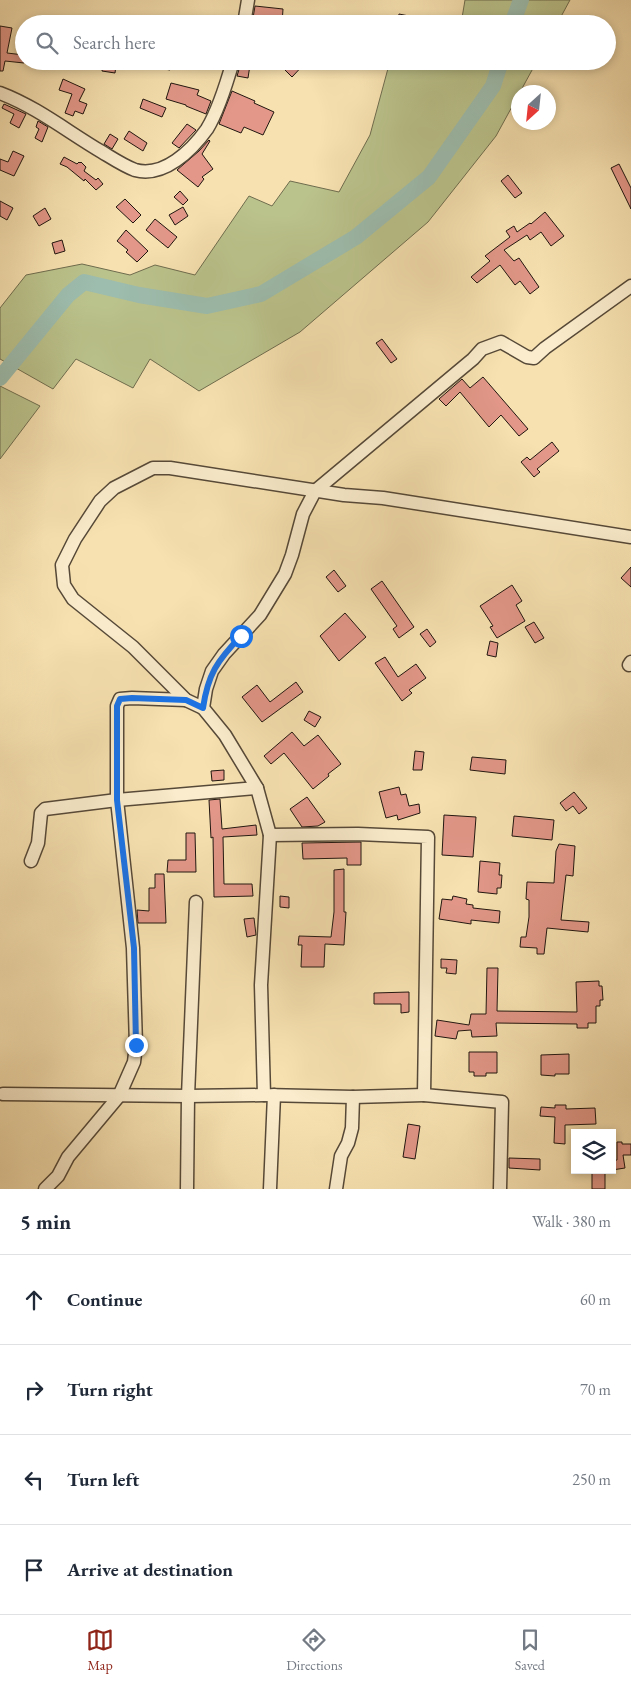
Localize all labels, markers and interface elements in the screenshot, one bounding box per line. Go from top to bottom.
search box [15,15,616,70]
icon: search [33,29,61,57]
text: Search here [73,30,155,55]
north arrow [511,85,556,130]
route start [230,625,253,648]
route end [125,1034,148,1057]
map controls [571,1129,616,1174]
button: layers [571,1129,616,1174]
text: 5 min [20,1208,71,1235]
text: Walk · 380 m [532,1211,611,1232]
icon: ahead [20,1286,48,1314]
text: Continue [67,1287,142,1312]
text: 60 m [580,1289,611,1310]
icon: right [20,1376,48,1404]
text: Turn right [67,1377,153,1402]
text: 70 m [580,1379,611,1400]
icon: left [20,1466,48,1494]
text: Turn left [67,1467,139,1492]
text: 250 m [572,1469,611,1490]
icon: arrive [20,1556,48,1584]
text: Arrive at destination [67,1557,233,1582]
tab: Map [86,1626,114,1674]
tab: Directions [286,1626,343,1674]
tab: Saved [515,1626,545,1674]

